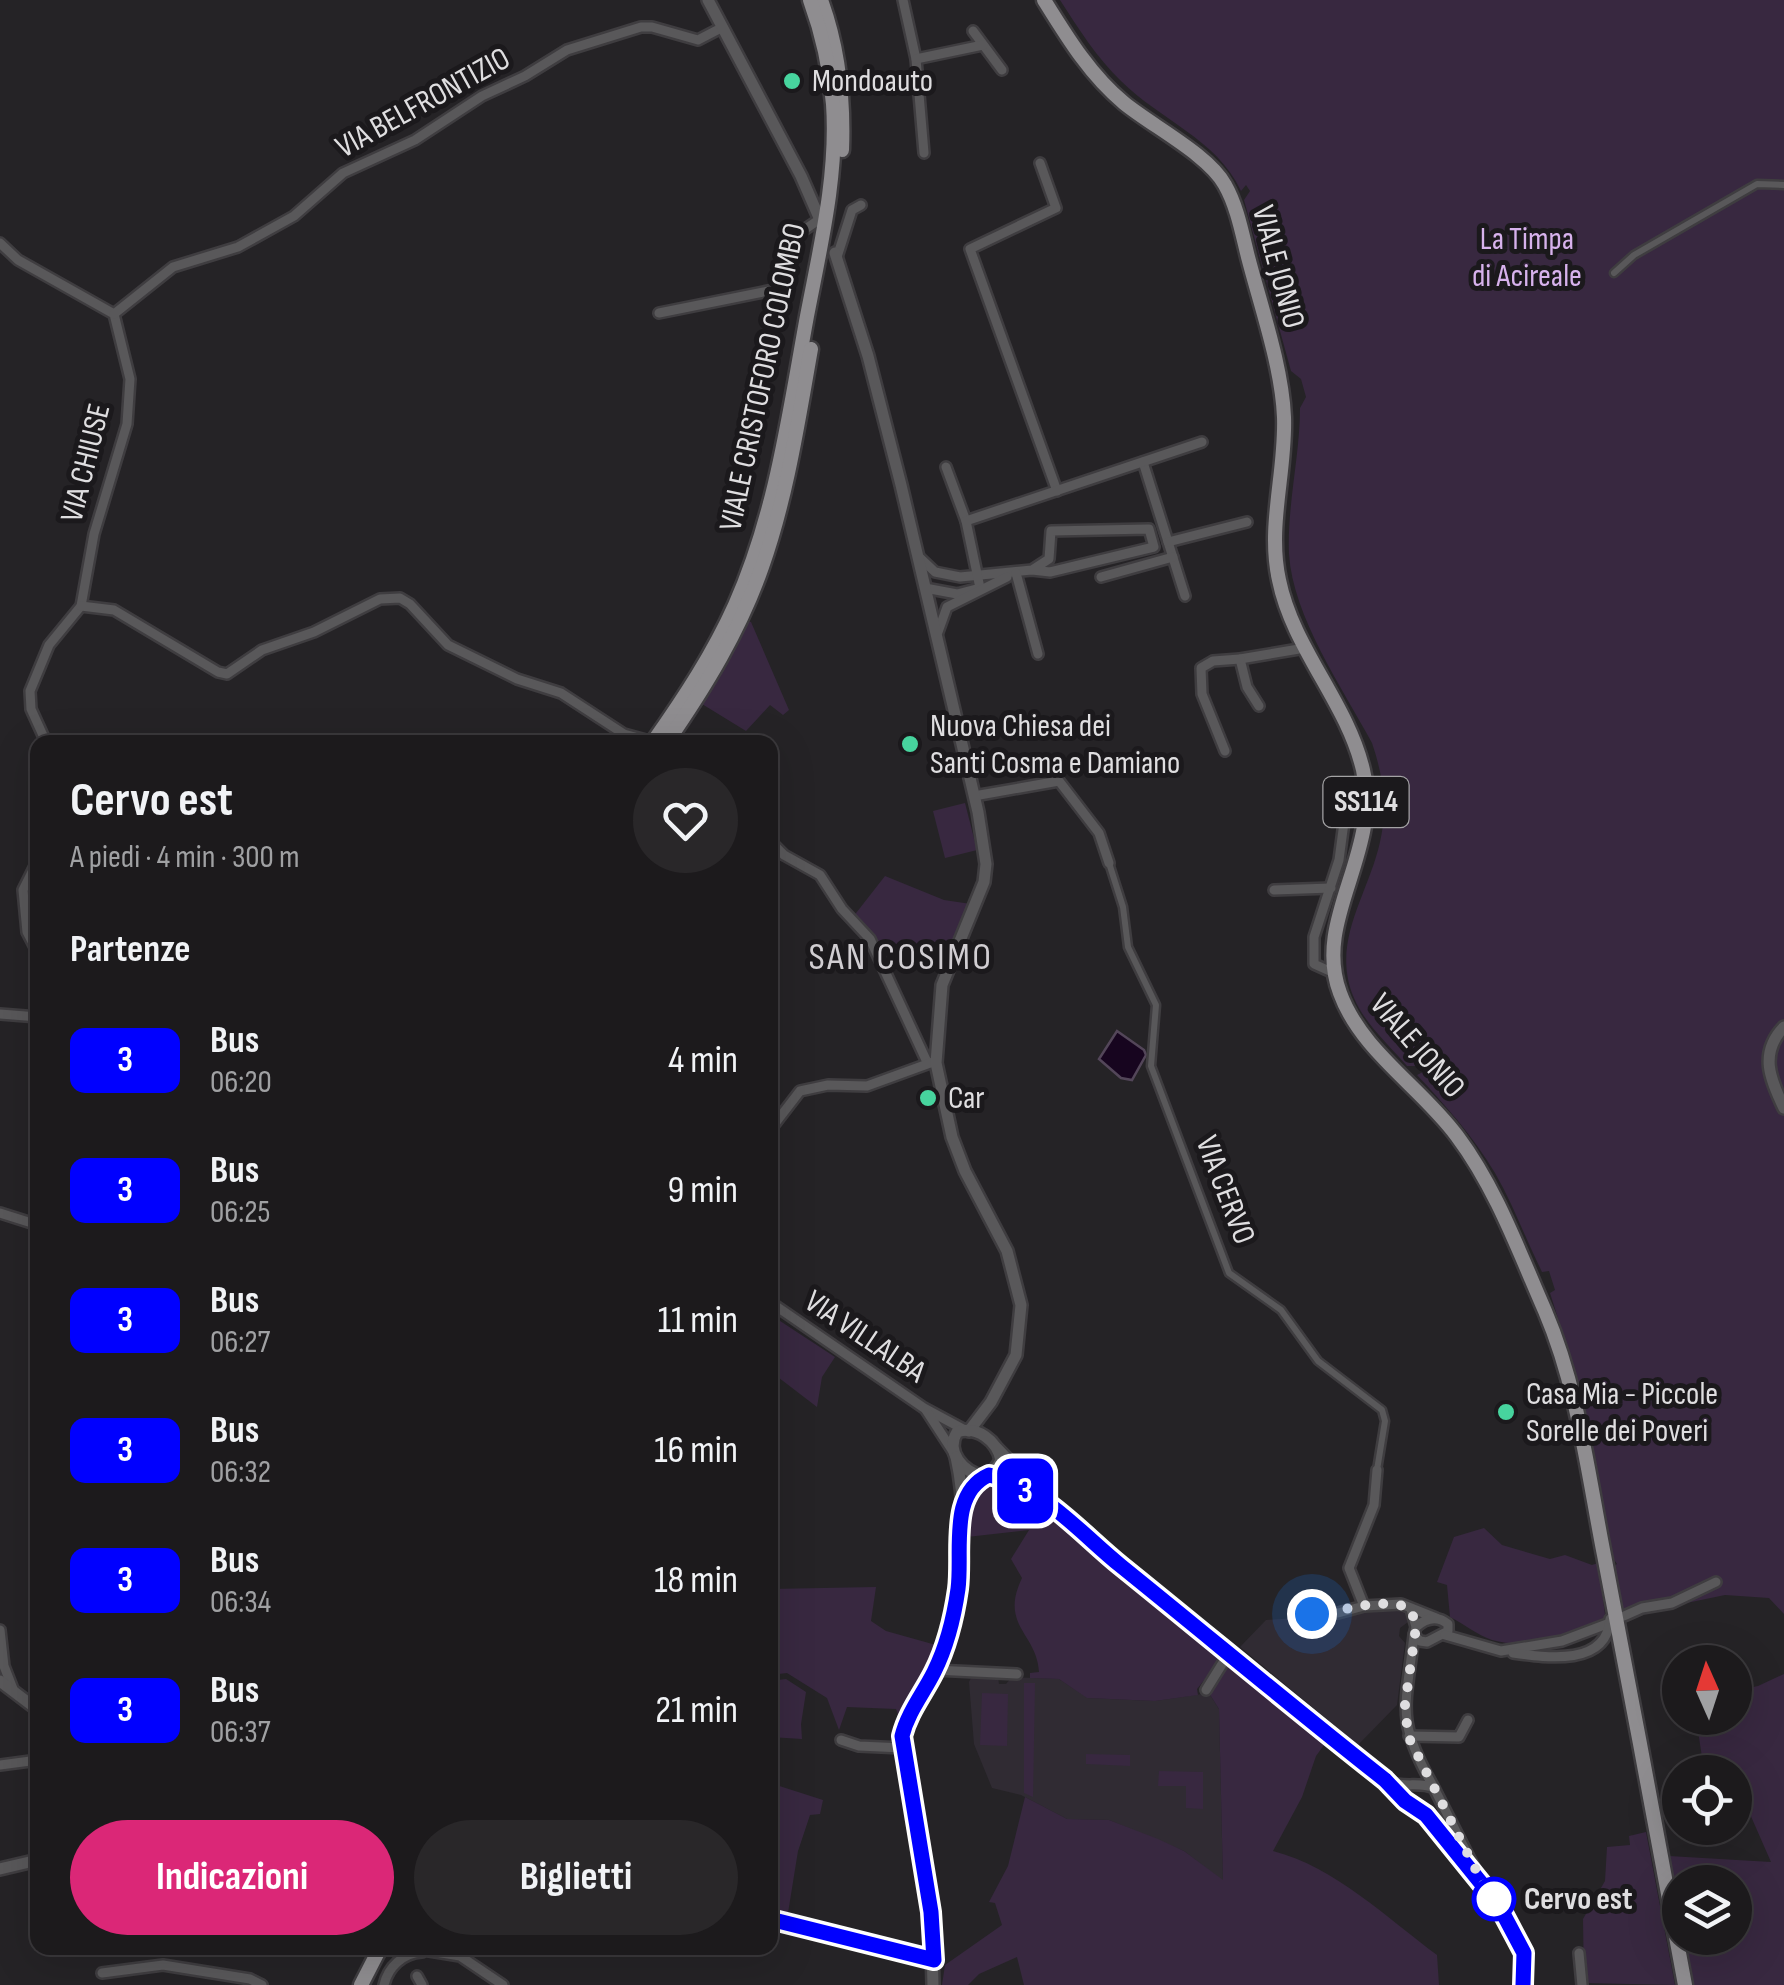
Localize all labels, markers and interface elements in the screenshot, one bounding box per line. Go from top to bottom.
street label: VIA BELFRONTIZIO [329,39,517,167]
place label: Mondoauto [812,62,933,101]
marker: Mondoauto [781,70,803,92]
street label: VIALE JONIO [1243,201,1313,333]
street label: VIALE CRISTOFORO COLOMBO [711,220,815,534]
park label: La Timpa di Acireale [1472,220,1582,296]
street label: VIA CHIUSE [52,400,120,526]
place label: Nuova Chiesa dei Santi Cosma e Damiano [930,707,1180,783]
marker: Nuova Chiesa dei Santi Cosma e Damiano [899,733,921,755]
button: heart [633,768,738,873]
text: Cervo est [70,772,233,829]
road number: SS114 [1324,777,1408,827]
text: A piedi · 4 min · 300 m [70,838,299,877]
text: Partenze [70,927,190,972]
district label: SAN COSIMO [809,935,993,980]
street label: VIALE JONIO [1361,986,1473,1106]
text: Bus [210,1018,259,1063]
text: 4 min [668,1038,738,1083]
text: 3 [117,1039,133,1082]
text: 06:20 [210,1063,272,1102]
place label: Car [948,1079,984,1118]
marker: Car [917,1087,939,1109]
street label: VIA CERVO [1187,1130,1263,1250]
text: Bus [210,1148,259,1193]
text: 9 min [667,1168,738,1213]
text: 3 [117,1169,133,1212]
text: 06:25 [210,1193,270,1232]
text: Bus [210,1278,259,1323]
street label: VIA VILLALBA [797,1282,933,1392]
text: 11 min [658,1298,738,1343]
text: 3 [117,1299,133,1342]
text: 06:27 [210,1323,270,1362]
place label: Casa Mia - Piccole Sorelle dei Poveri [1526,1375,1718,1451]
marker: Casa Mia - Piccole Sorelle dei Poveri [1495,1401,1517,1423]
text: Bus [210,1408,259,1453]
text: 16 min [654,1428,738,1473]
text: 3 [117,1429,133,1472]
text: 06:32 [210,1453,271,1492]
line badge: 3 [992,1458,1058,1524]
text: 3 [1017,1470,1033,1513]
text: Bus [210,1538,259,1583]
text: 18 min [654,1558,738,1603]
text: 3 [117,1559,133,1602]
text: 06:34 [210,1583,271,1622]
your location [1287,1589,1337,1639]
north arrow [1662,1645,1752,1735]
map controls [1662,1645,1752,1955]
text: Bus [210,1668,259,1713]
text: 21 min [655,1688,738,1733]
text: 3 [117,1689,133,1732]
text: 06:37 [210,1713,271,1752]
button: locate [1662,1755,1752,1845]
button: Indicazioni [70,1820,394,1935]
button: Biglietti [414,1820,738,1935]
button: layers [1662,1865,1752,1955]
marker: Cervo est [1473,1878,1515,1920]
place label: Cervo est [1524,1880,1633,1919]

